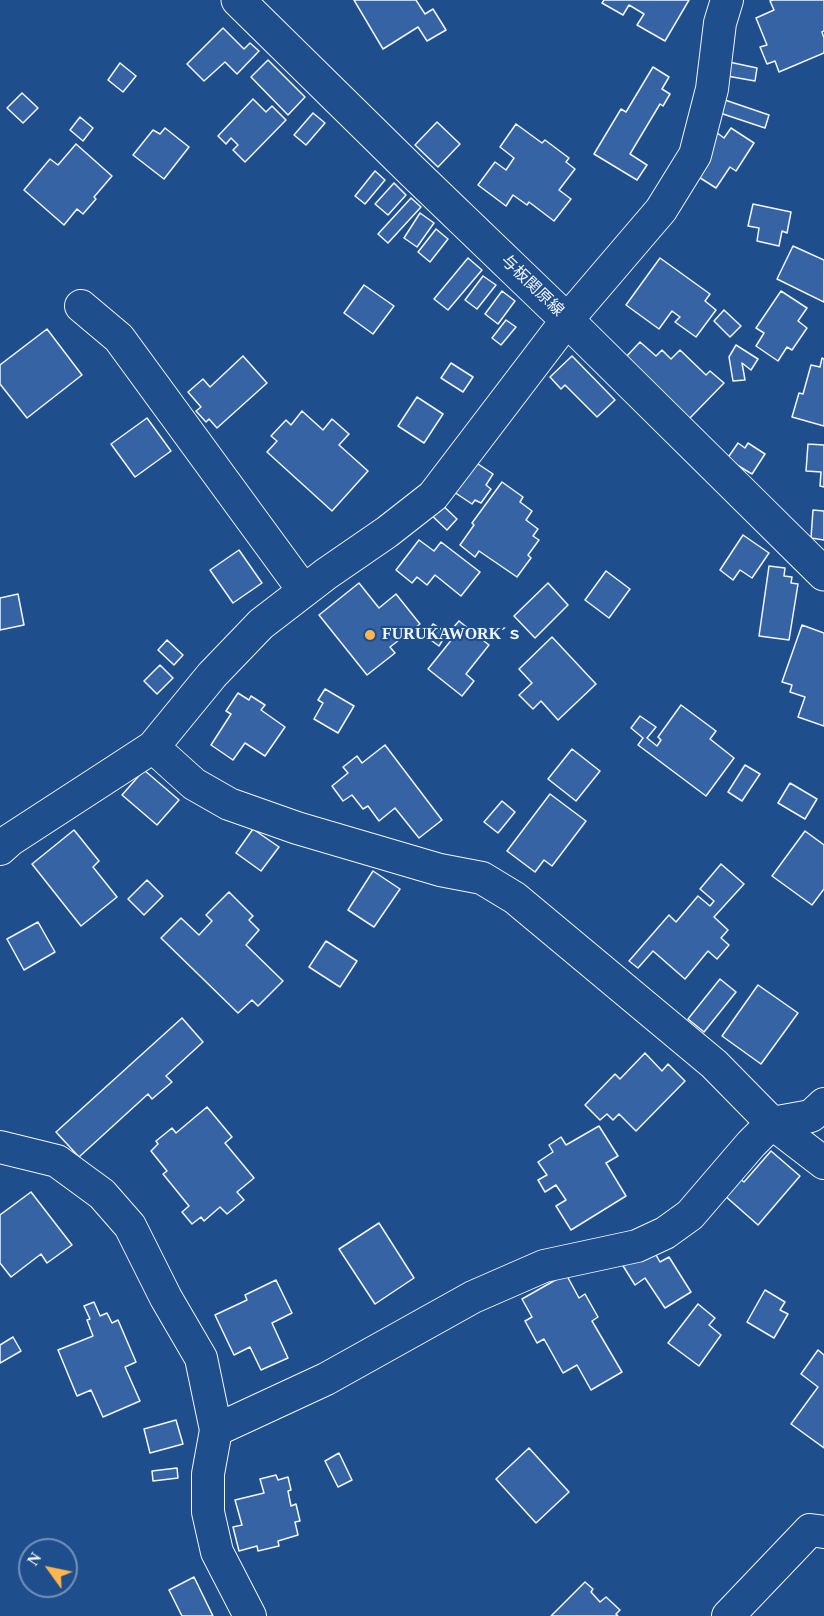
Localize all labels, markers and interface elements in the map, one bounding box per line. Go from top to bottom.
street label: 与板関原線 [497,251,567,321]
place label: FURUKAWORK´ｓ [382,625,522,645]
marker: FURUKAWORK´ｓ [363,628,377,642]
north arrow [18,1538,78,1598]
text: N [24,1550,44,1568]

